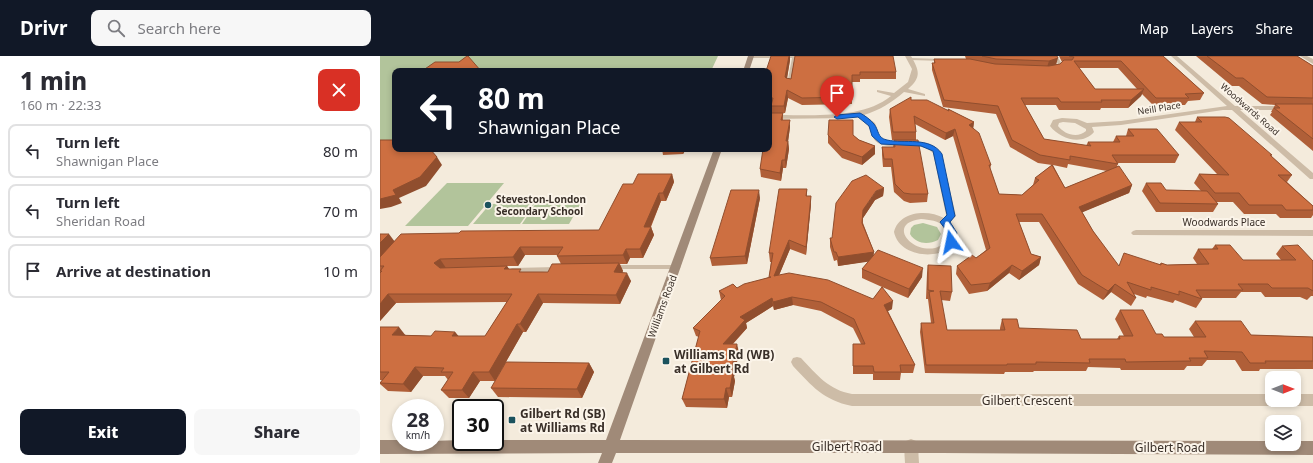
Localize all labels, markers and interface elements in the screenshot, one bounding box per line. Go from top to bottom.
search box [91,10,371,46]
text: Drivr [20,15,67,41]
icon: search [105,17,127,39]
text: Search here [137,18,221,38]
text: Map [1140,19,1169,38]
text: Layers [1191,19,1233,38]
text: Share [1255,19,1293,38]
text: 1 min [20,64,87,97]
button: close [318,69,360,111]
pin [820,76,854,117]
text: 80 m [478,79,545,117]
street label: Woodwards Road [1218,80,1282,138]
icon: arrive [826,82,848,104]
icon: left [412,84,464,136]
text: 160 m · 22:33 [20,96,101,114]
street label: Neill Place [1137,98,1181,118]
text: Shawnigan Place [478,115,620,139]
text: Turn left [56,132,120,152]
icon: left [22,140,44,162]
text: 80 m [323,141,358,161]
text: Shawnigan Place [56,152,159,170]
text: Turn left [56,192,120,212]
place label: Steveston-London Secondary School [496,192,586,218]
icon: left [22,200,44,222]
marker: Steveston-London Secondary School [483,200,493,210]
text: 70 m [323,201,358,221]
text: Sheridan Road [56,212,145,230]
street label: Woodwards Place [1183,215,1266,229]
position arrow [930,221,972,263]
icon: arrive [22,260,44,282]
text: Arrive at destination [56,261,211,281]
text: 10 m [323,261,358,281]
street label: Williams Road [644,273,680,339]
place label: Williams Rd (WB) at Gilbert Rd [674,346,774,377]
marker: Williams Rd (WB) at Gilbert Rd [661,356,671,366]
north arrow [1265,371,1301,407]
map controls [1265,371,1301,451]
street label: Gilbert Crescent [982,392,1073,409]
speed limit sign: 30 [452,399,504,451]
place label: Gilbert Rd (SB) at Williams Rd [520,405,606,436]
text: 28 [407,406,429,433]
button: Exit [20,409,186,455]
button: Share [194,409,360,455]
marker: Gilbert Rd (SB) at Williams Rd [507,415,517,425]
button: layers [1265,415,1301,451]
text: km/h [406,428,430,442]
street label: Gilbert Road [812,438,882,455]
street label: Gilbert Road [1135,439,1205,456]

